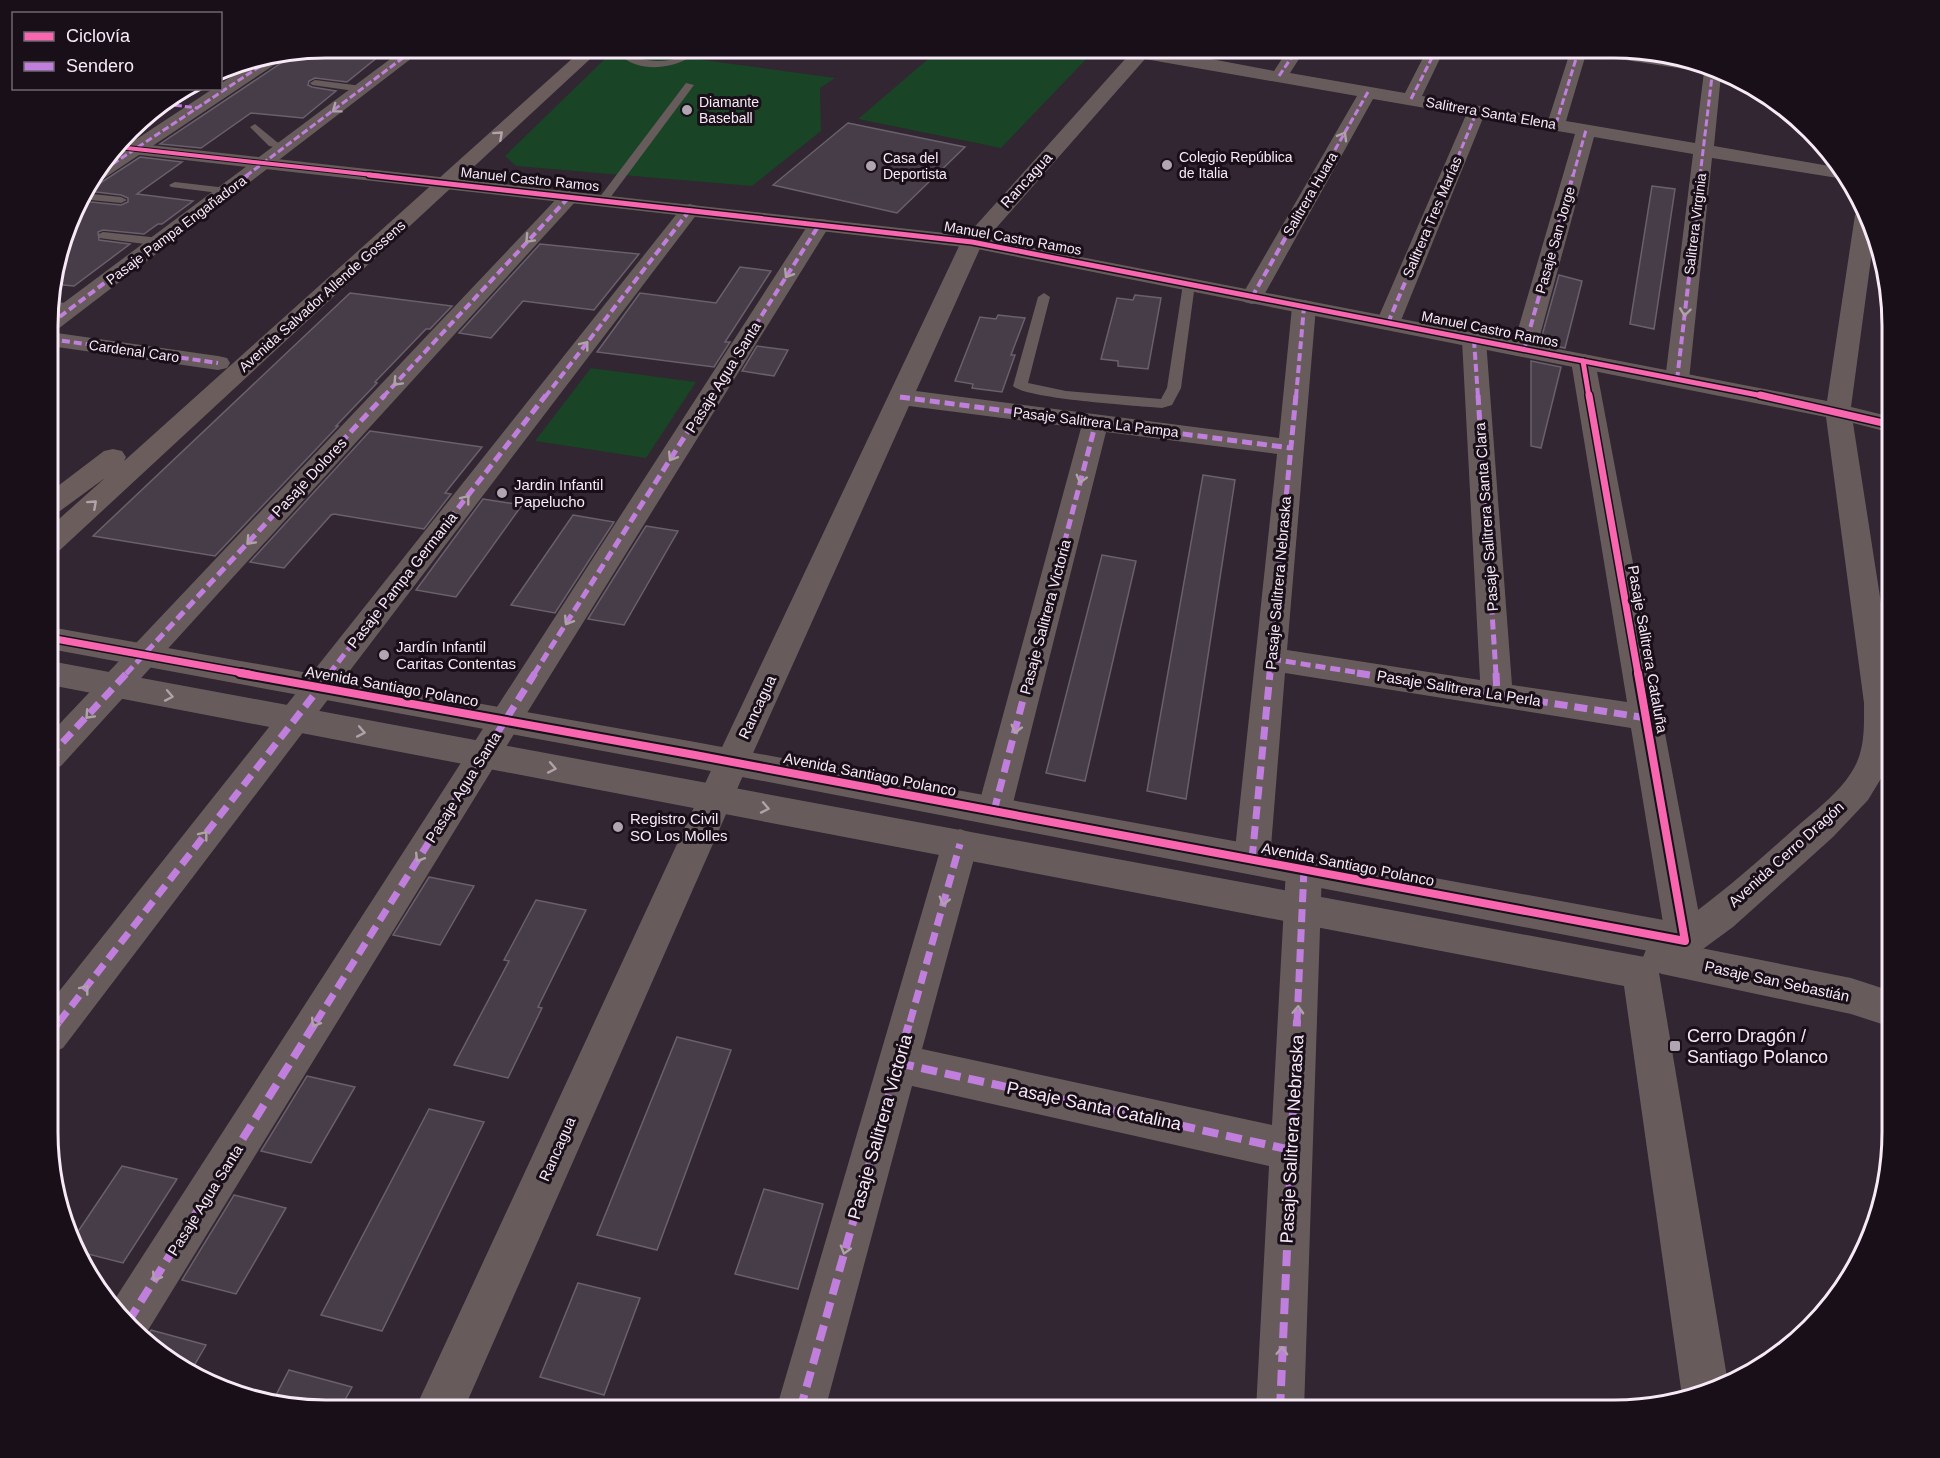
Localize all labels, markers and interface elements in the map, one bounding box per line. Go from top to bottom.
legend [12,12,222,90]
text: Ciclovía [66,26,131,46]
text: Sendero [66,56,134,76]
place label: Diamante Baseball [699,94,759,126]
street label: Salitrera Santa Elena [1424,94,1558,132]
one-way arrow [332,101,343,112]
marker: Diamante Baseball [680,103,694,117]
one-way arrow [492,131,503,142]
one-way arrow [1335,132,1347,143]
street label: Rancagua [997,148,1056,211]
place label: Colegio República de Italia [1179,149,1293,181]
street label: Salitrera Huara [1280,149,1341,239]
place label: Casa del Deportista [883,150,947,182]
street label: Salitrera Tres Marías [1399,154,1465,280]
marker: Colegio República de Italia [1160,158,1174,172]
marker: Casa del Deportista [864,159,878,173]
street label: Manuel Castro Ramos [460,164,600,194]
street label: Pasaje Pampa Engañadora [103,172,249,288]
street label: Salitrera Virginia [1681,172,1709,276]
street label: Pasaje San Jorge [1532,184,1578,295]
street label: Avenida Salvador Allende Gossens [235,217,409,375]
street label: Manuel Castro Ramos [943,218,1083,258]
one-way arrow [525,233,536,243]
one-way arrow [784,267,795,278]
street label: Manuel Castro Ramos [1420,308,1560,350]
one-way arrow [1679,308,1692,317]
street label: Pasaje Agua Santa [682,318,764,436]
street label: Cardenal Caro [88,337,180,365]
one-way arrow [578,341,589,352]
one-way arrow [393,375,404,386]
street label: Pasaje Salitrera La Pampa [1012,404,1180,440]
street label: Pasaje Salitrera Santa Clara [1471,421,1501,612]
street label: Pasaje Dolores [268,434,350,520]
one-way arrow [668,451,680,461]
one-way arrow [1076,473,1088,484]
place label: Jardin Infantil Papelucho [514,476,603,510]
marker: Jardin Infantil Papelucho [495,486,509,500]
one-way arrow [458,495,469,506]
street label: Pasaje Salitrera Nebraska [1262,495,1294,671]
one-way arrow [86,500,97,511]
street label: Pasaje Pampa Germania [344,508,461,651]
one-way arrow [246,534,257,545]
street label: Pasaje Salitrera Victoria [1016,537,1074,696]
street label: Pasaje Salitrera Cataluña [1625,564,1671,735]
one-way arrow [563,615,575,625]
place label: Jardín Infantil Caritas Contentas [396,638,516,672]
marker: Jardín Infantil Caritas Contentas [377,648,391,662]
street label: Avenida Santiago Polanco [304,662,480,710]
street label: Pasaje Salitrera La Perla [1376,667,1543,709]
street label: Rancagua [735,672,779,742]
one-way arrow [164,689,174,702]
one-way arrow [85,708,96,718]
one-way arrow [1010,723,1023,733]
one-way arrow [355,725,365,738]
street label: Pasaje Agua Santa [422,728,504,846]
street label: Avenida Santiago Polanco [782,749,958,799]
one-way arrow [547,761,557,774]
street label: Avenida Cerro Dragón [1725,798,1847,910]
one-way arrow [760,801,769,813]
place label: Registro Civil SO Los Molles [630,810,728,844]
marker: Registro Civil SO Los Molles [611,820,625,834]
one-way arrow [197,831,208,842]
street label: Avenida Santiago Polanco [1260,839,1436,889]
one-way arrow [414,852,426,862]
one-way arrow [939,895,951,906]
street label: Pasaje San Sebastián [1703,957,1851,1005]
one-way arrow [77,985,88,996]
one-way arrow [1291,1005,1304,1014]
one-way arrow [311,1017,323,1027]
place label: Cerro Dragón / Santiago Polanco [1687,1026,1828,1067]
street label: Pasaje Salitrera Victoria [844,1031,916,1222]
street label: Pasaje Salitrera Nebraska [1277,1033,1308,1244]
marker: Cerro Dragón / Santiago Polanco [1668,1039,1682,1053]
street label: Pasaje Santa Catalina [1005,1078,1184,1135]
street label: Rancagua [535,1114,579,1184]
street label: Pasaje Agua Santa [164,1141,246,1259]
one-way arrow [840,1244,852,1255]
one-way arrow [153,1271,164,1282]
one-way arrow [1276,1347,1289,1356]

